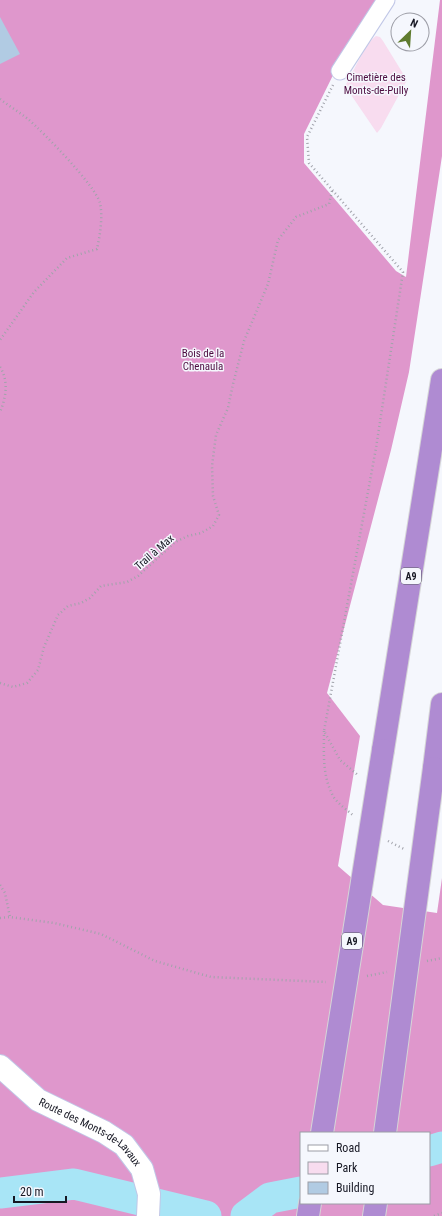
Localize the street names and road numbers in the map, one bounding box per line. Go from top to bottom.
street label: Trail à Max [132,532,177,573]
road number: A9 [401,568,421,584]
road number: A9 [342,933,362,949]
street label: Route des Monts-de-Lavaux [37,1095,144,1169]

